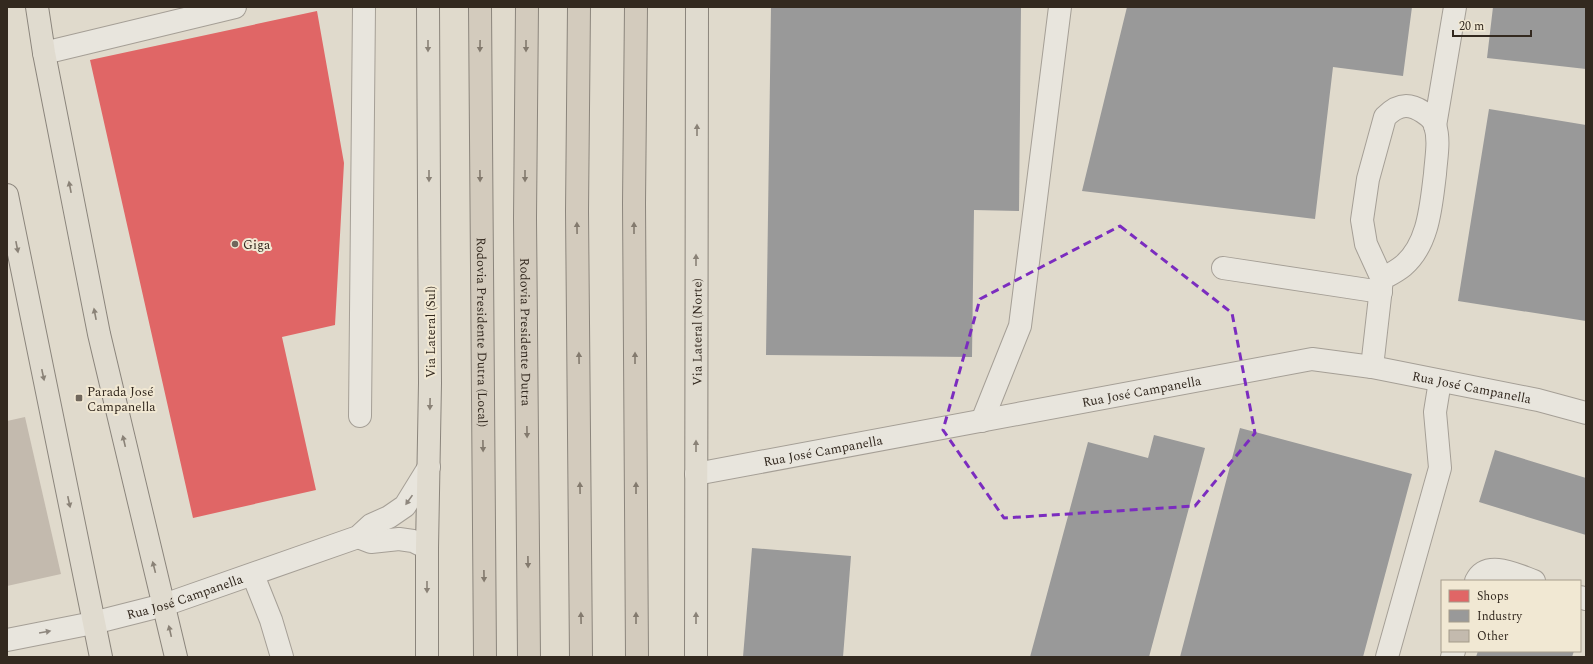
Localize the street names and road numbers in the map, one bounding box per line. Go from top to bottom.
street label: Rodovia Presidente Dutra (Local) [471,237,492,427]
street label: Rodovia Presidente Dutra [514,258,536,407]
street label: Via Lateral (Norte) [687,278,708,386]
street label: Via Lateral (Sul) [421,286,441,378]
street label: Rua José Campanella [1410,366,1534,410]
street label: Rua José Campanella [1080,371,1204,413]
street label: Rua José Campanella [762,430,885,472]
street label: Rua José Campanella [124,569,246,625]

